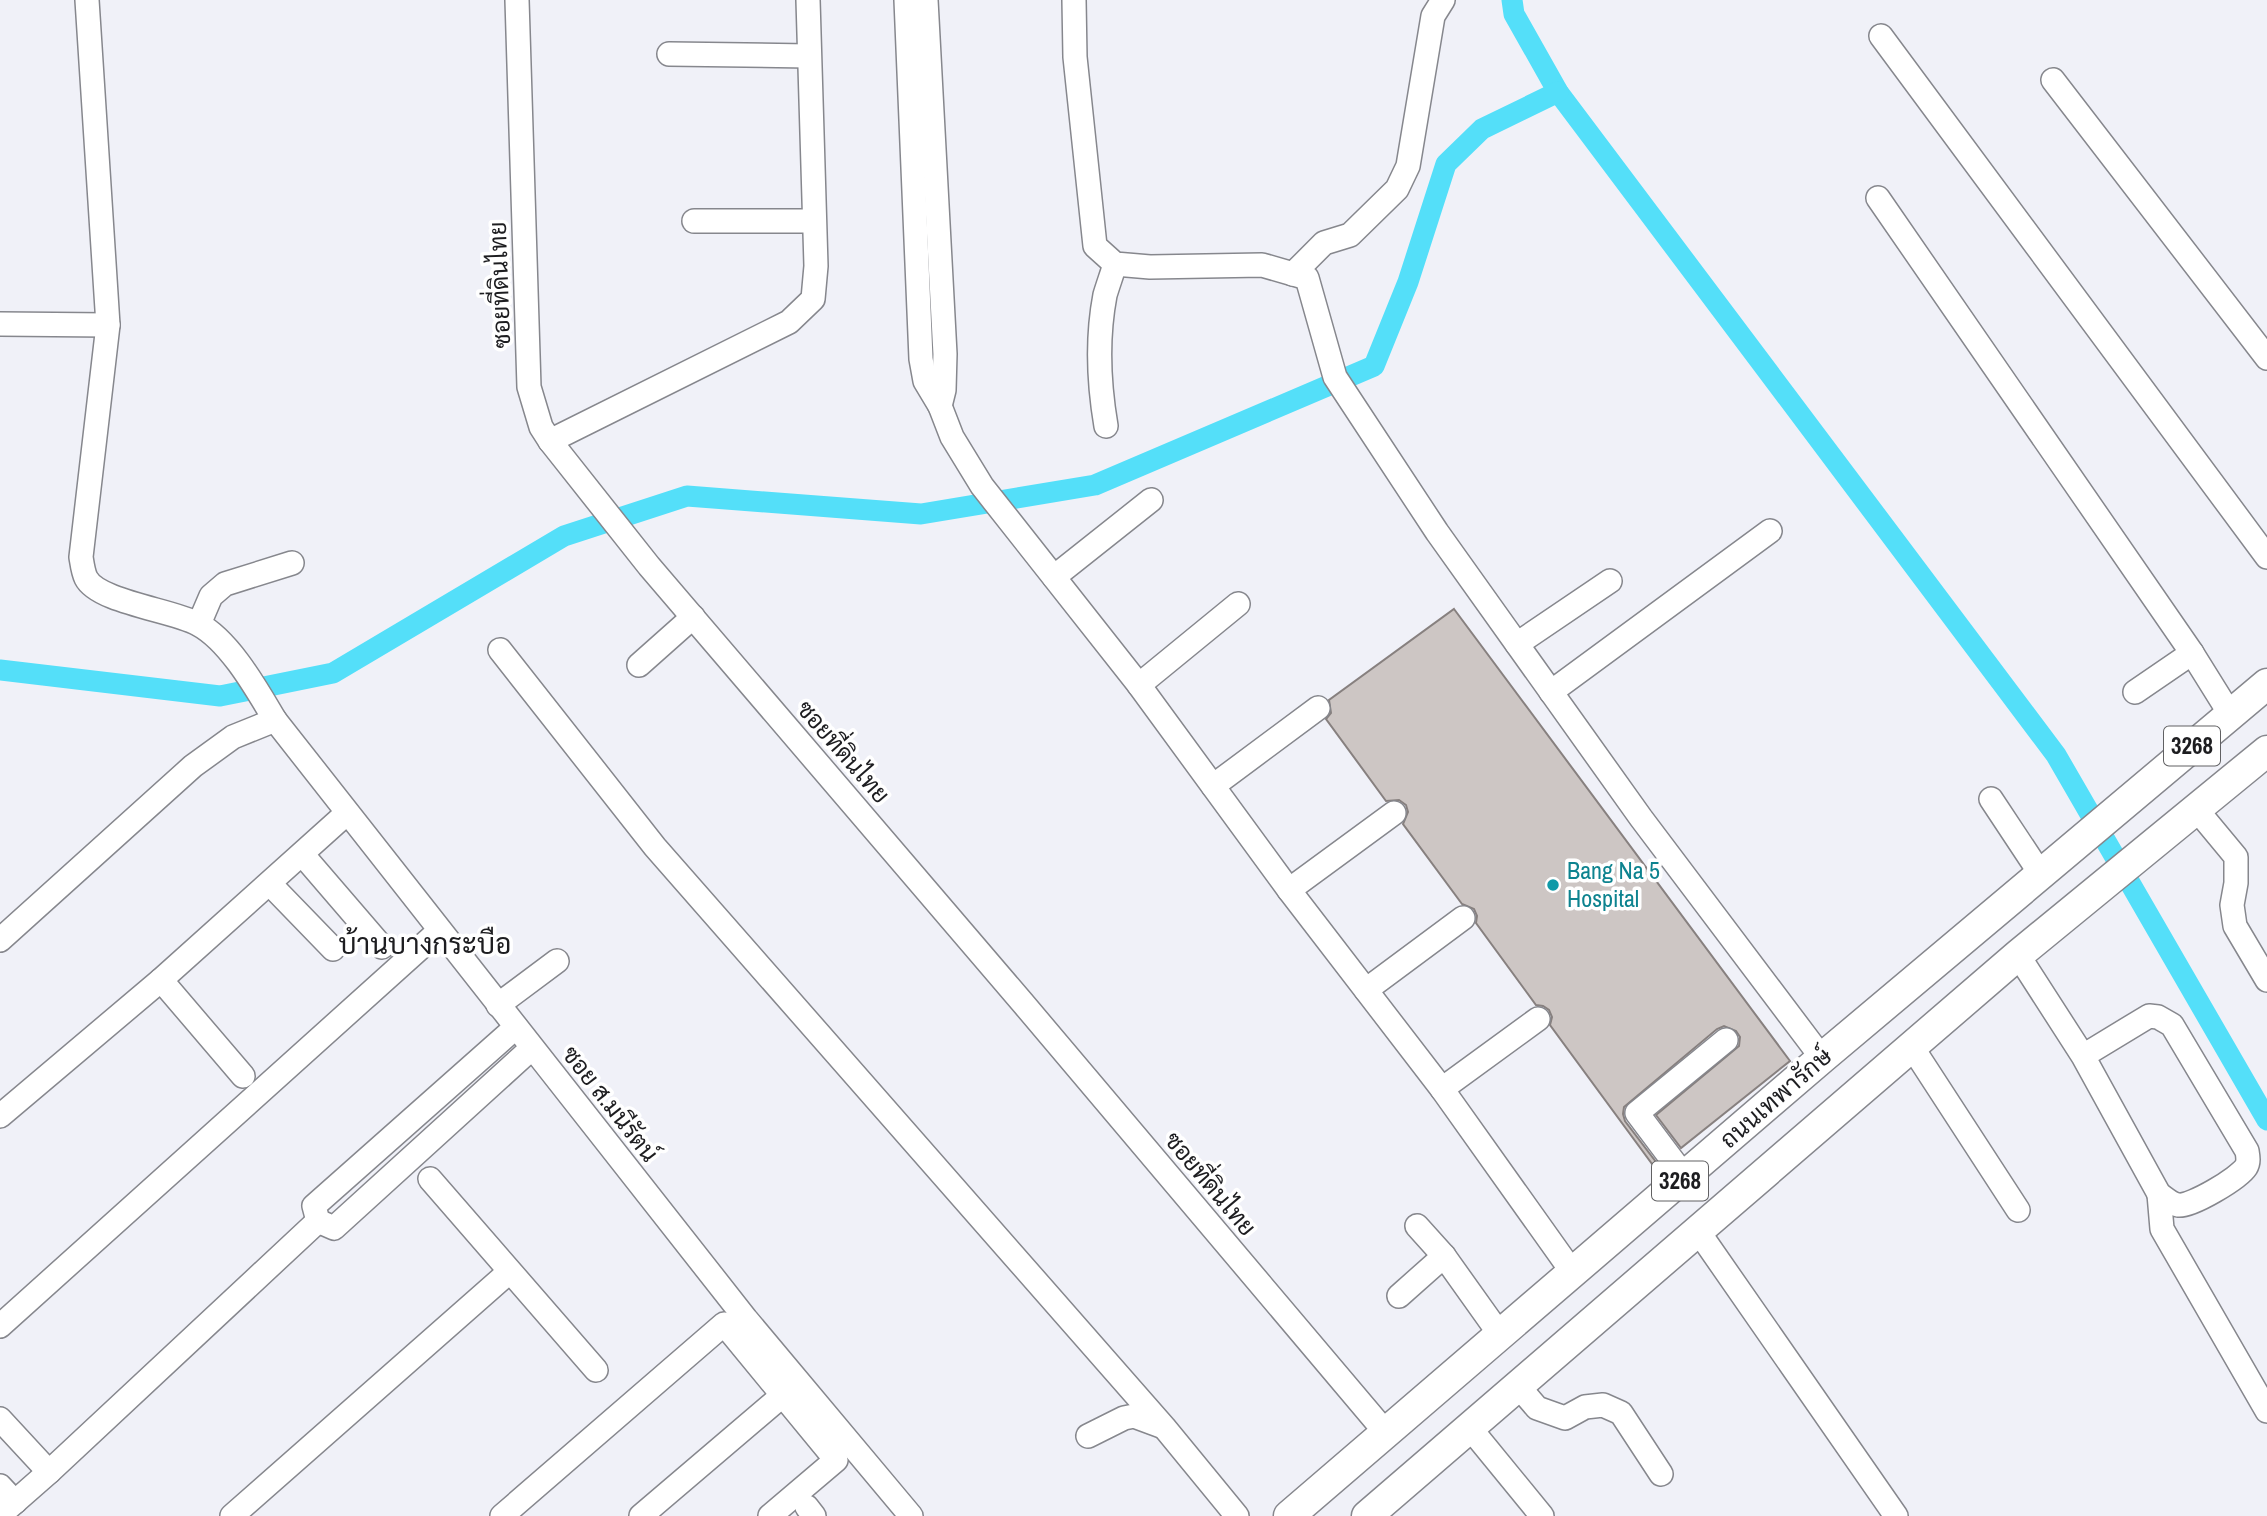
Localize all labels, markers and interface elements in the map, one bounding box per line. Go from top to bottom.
street label: ซอยที่ดินไทย [477,221,517,349]
street label: ซอยที่ดินไทย [790,690,900,810]
road number: 3268 [2164,726,2220,766]
place label: Bang Na 5 Hospital [1567,854,1660,914]
marker: Bang Na 5 Hospital [1545,877,1561,893]
district label: บ้านบางกระบือ [339,925,511,963]
street label: ซอย ส.มนีรัตน์ [555,1039,666,1168]
street label: ถนนเทพารักษ์ [1713,1039,1839,1155]
street label: ซอยที่ดินไทย [1158,1122,1267,1242]
road number: 3268 [1652,1162,1708,1200]

